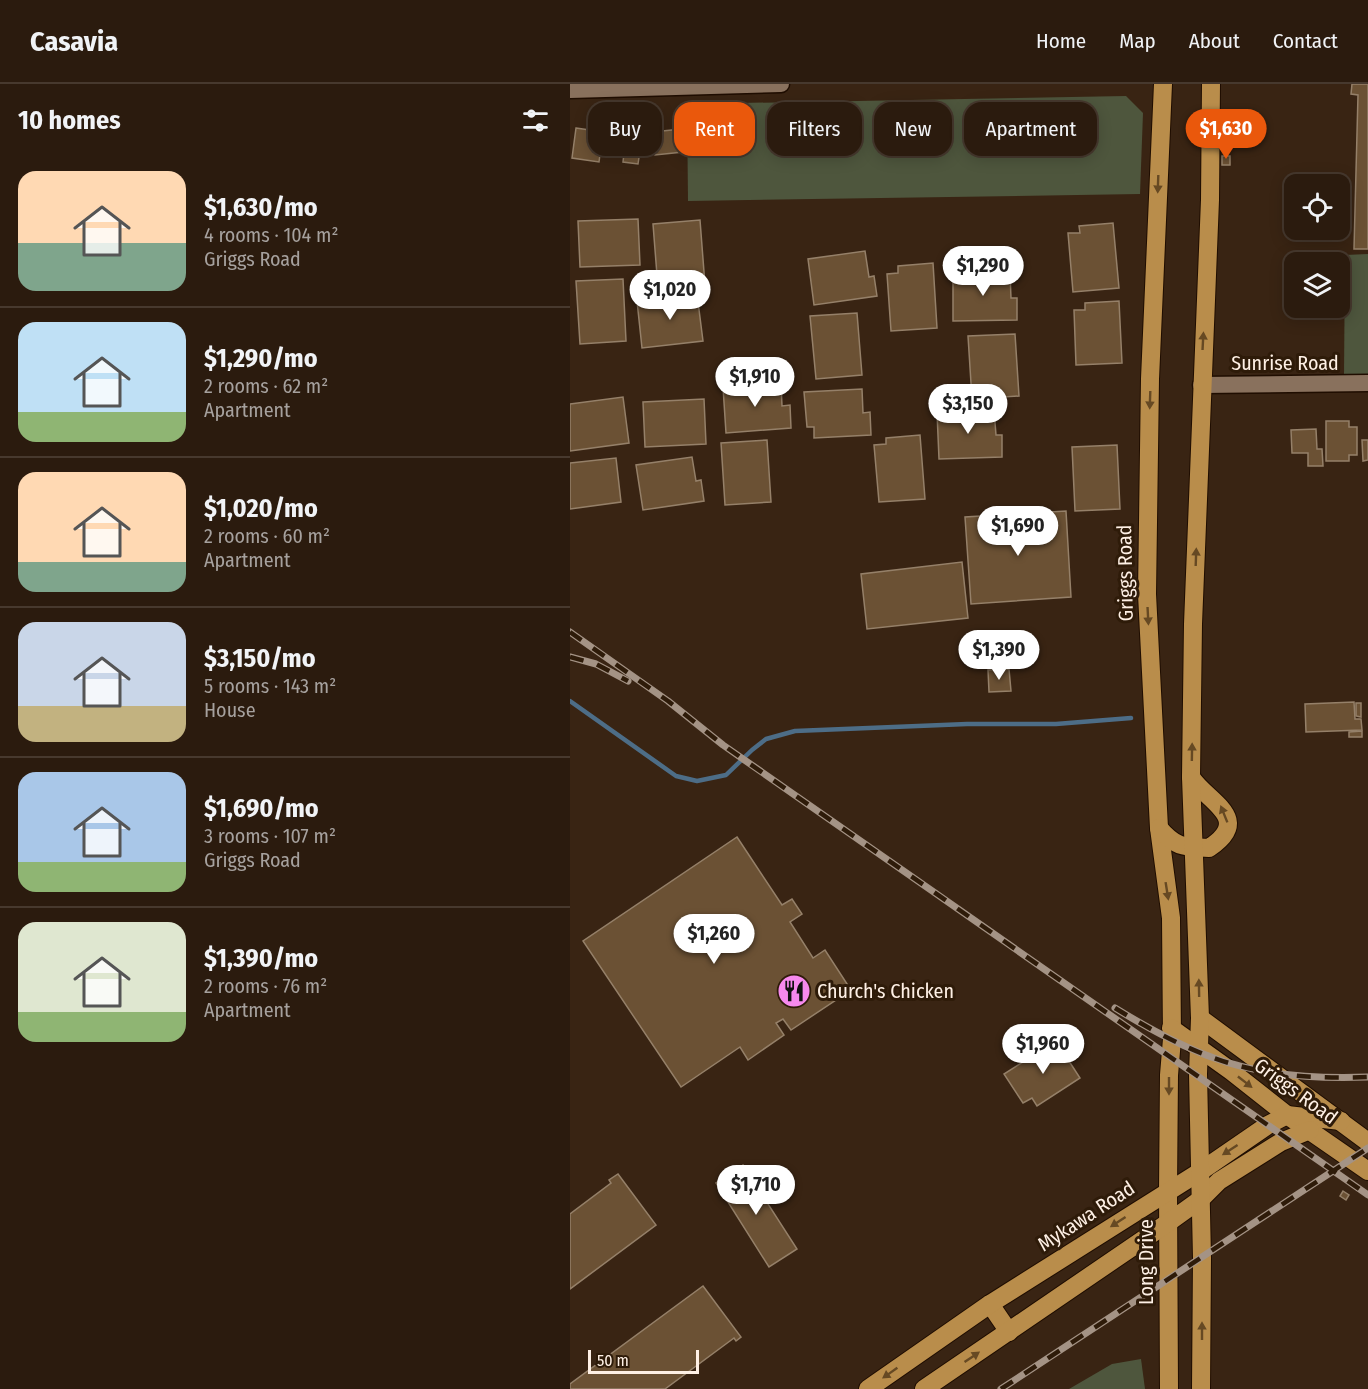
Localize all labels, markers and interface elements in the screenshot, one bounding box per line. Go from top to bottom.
text: Casavia [30,25,118,58]
text: Home [1036,28,1086,54]
text: Map [1119,28,1156,54]
text: About [1189,28,1240,54]
text: Contact [1273,28,1338,54]
chip: Buy [588,102,662,156]
chip: Rent [674,102,755,156]
chip: Filters [767,102,862,156]
chip: New [874,102,952,156]
chip: Apartment [964,102,1097,156]
icon: filters [519,104,552,137]
text: 10 homes [18,105,121,136]
pin: $1,630 [1177,109,1275,160]
text: $1,630 [1200,116,1252,140]
map controls [1284,174,1350,318]
button: locate [1284,174,1350,240]
one-way arrow [1154,175,1163,194]
text: $1,630/mo [204,192,318,223]
icon: home [66,195,138,267]
text: 4 rooms · 104 m² [204,223,339,247]
pin: $1,290 [934,246,1032,297]
text: Griggs Road [204,247,301,271]
button: layers [1284,252,1350,318]
text: $1,290 [957,253,1009,277]
pin: $1,020 [621,270,719,321]
text: $1,020 [644,277,696,301]
one-way arrow [1199,331,1208,350]
text: $1,290/mo [204,343,318,374]
icon: home [66,346,138,418]
street label: Sunrise Road [1231,351,1339,375]
pin: $1,910 [706,357,804,408]
text: $1,910 [729,364,781,388]
text: 2 rooms · 62 m² [204,374,328,398]
pin: $3,150 [919,384,1017,435]
text: $3,150 [942,391,994,415]
one-way arrow [1145,391,1154,410]
text: Apartment [204,398,291,422]
text: $1,020/mo [204,493,318,524]
icon: home [66,496,138,568]
pin: $1,690 [969,506,1067,557]
text: $1,690 [991,513,1045,537]
text: 2 rooms · 60 m² [204,524,330,548]
street label: Griggs Road [1112,524,1138,622]
one-way arrow [1191,547,1200,566]
text: Apartment [204,548,291,572]
one-way arrow [1143,607,1152,626]
pin: $1,390 [950,630,1048,681]
text: $1,390 [972,637,1026,661]
text: $3,150/mo [204,643,316,674]
icon: home [66,646,138,718]
text: 5 rooms · 143 m² [204,674,336,698]
text: House [204,698,256,722]
one-way arrow [1187,742,1197,761]
text: $1,690/mo [204,793,319,824]
icon: home [66,796,138,868]
one-way arrow [1219,805,1229,823]
text: 3 rooms · 107 m² [204,824,336,848]
text: Griggs Road [204,848,301,872]
one-way arrow [1162,882,1171,901]
pin: $1,260 [665,914,763,965]
text: $1,260 [688,921,740,945]
text: $1,390/mo [204,943,318,974]
icon: home [66,946,138,1018]
restaurant icon: Church's Chicken [776,973,812,1009]
text: 2 rooms · 76 m² [204,974,327,998]
place label: Church's Chicken [817,979,954,1003]
one-way arrow [1194,979,1204,998]
text: Apartment [204,998,291,1022]
pin: $1,960 [994,1024,1092,1075]
text: $1,960 [1016,1031,1070,1055]
street label: Griggs Road [1250,1053,1342,1129]
one-way arrow [1237,1076,1253,1089]
one-way arrow [1164,1077,1174,1096]
one-way arrow [1222,1144,1238,1155]
pin: $1,710 [707,1165,805,1216]
text: $1,710 [731,1172,781,1196]
street label: Mykawa Road [1033,1176,1139,1256]
one-way arrow [1110,1217,1127,1228]
street label: Long Drive [1134,1219,1158,1305]
one-way arrow [1197,1321,1207,1340]
scale bar [588,1347,699,1374]
text: 50 m [597,1351,629,1370]
one-way arrow [964,1351,981,1362]
one-way arrow [882,1367,898,1378]

